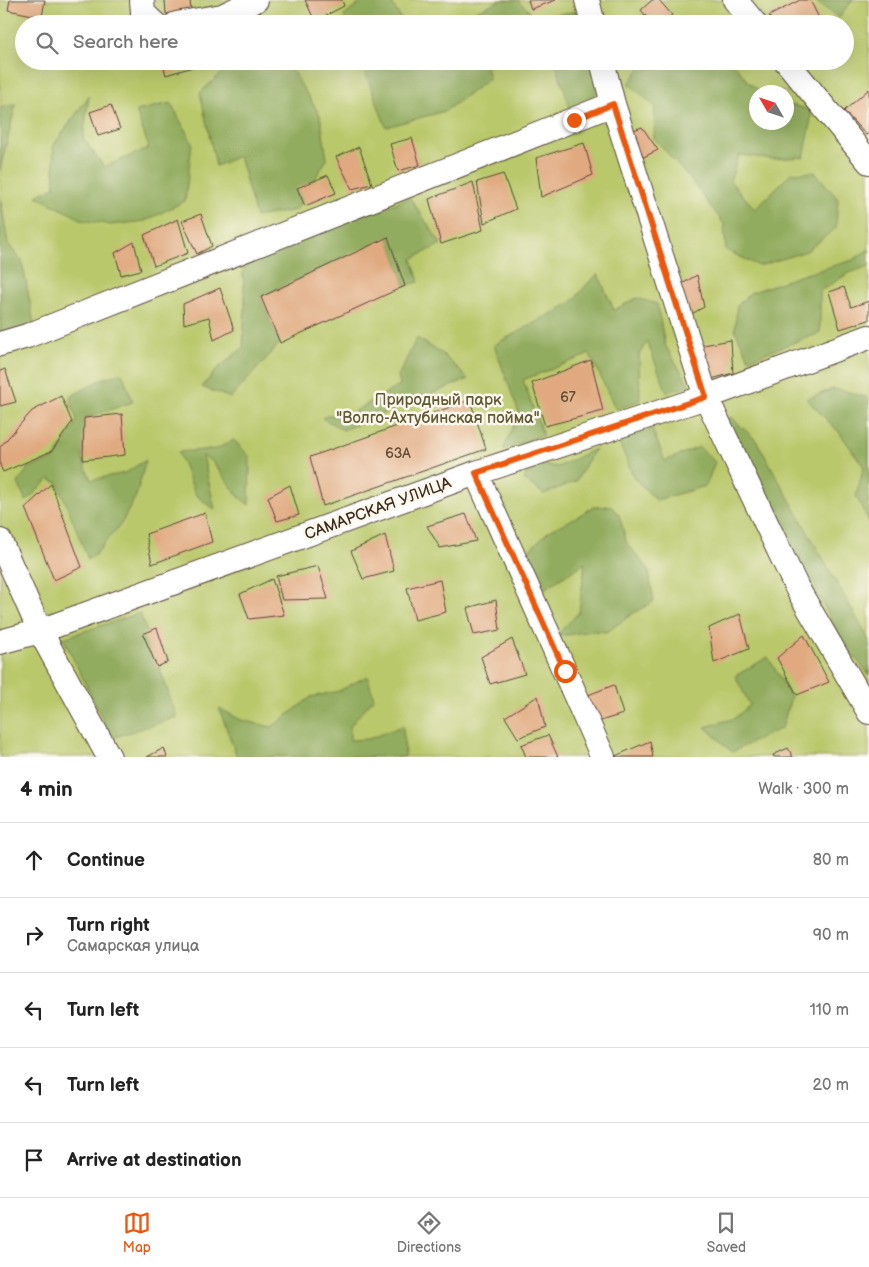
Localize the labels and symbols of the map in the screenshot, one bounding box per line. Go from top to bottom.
north arrow [749,85,794,130]
route end [563,109,586,132]
house number: 67 [560,389,576,406]
park label: Природный парк "Волго-Ахтубинская пойма" [336,391,540,428]
house number: 63А [385,445,411,462]
street label: САМАРСКАЯ УЛИЦА [302,474,454,544]
route start [554,660,577,683]

